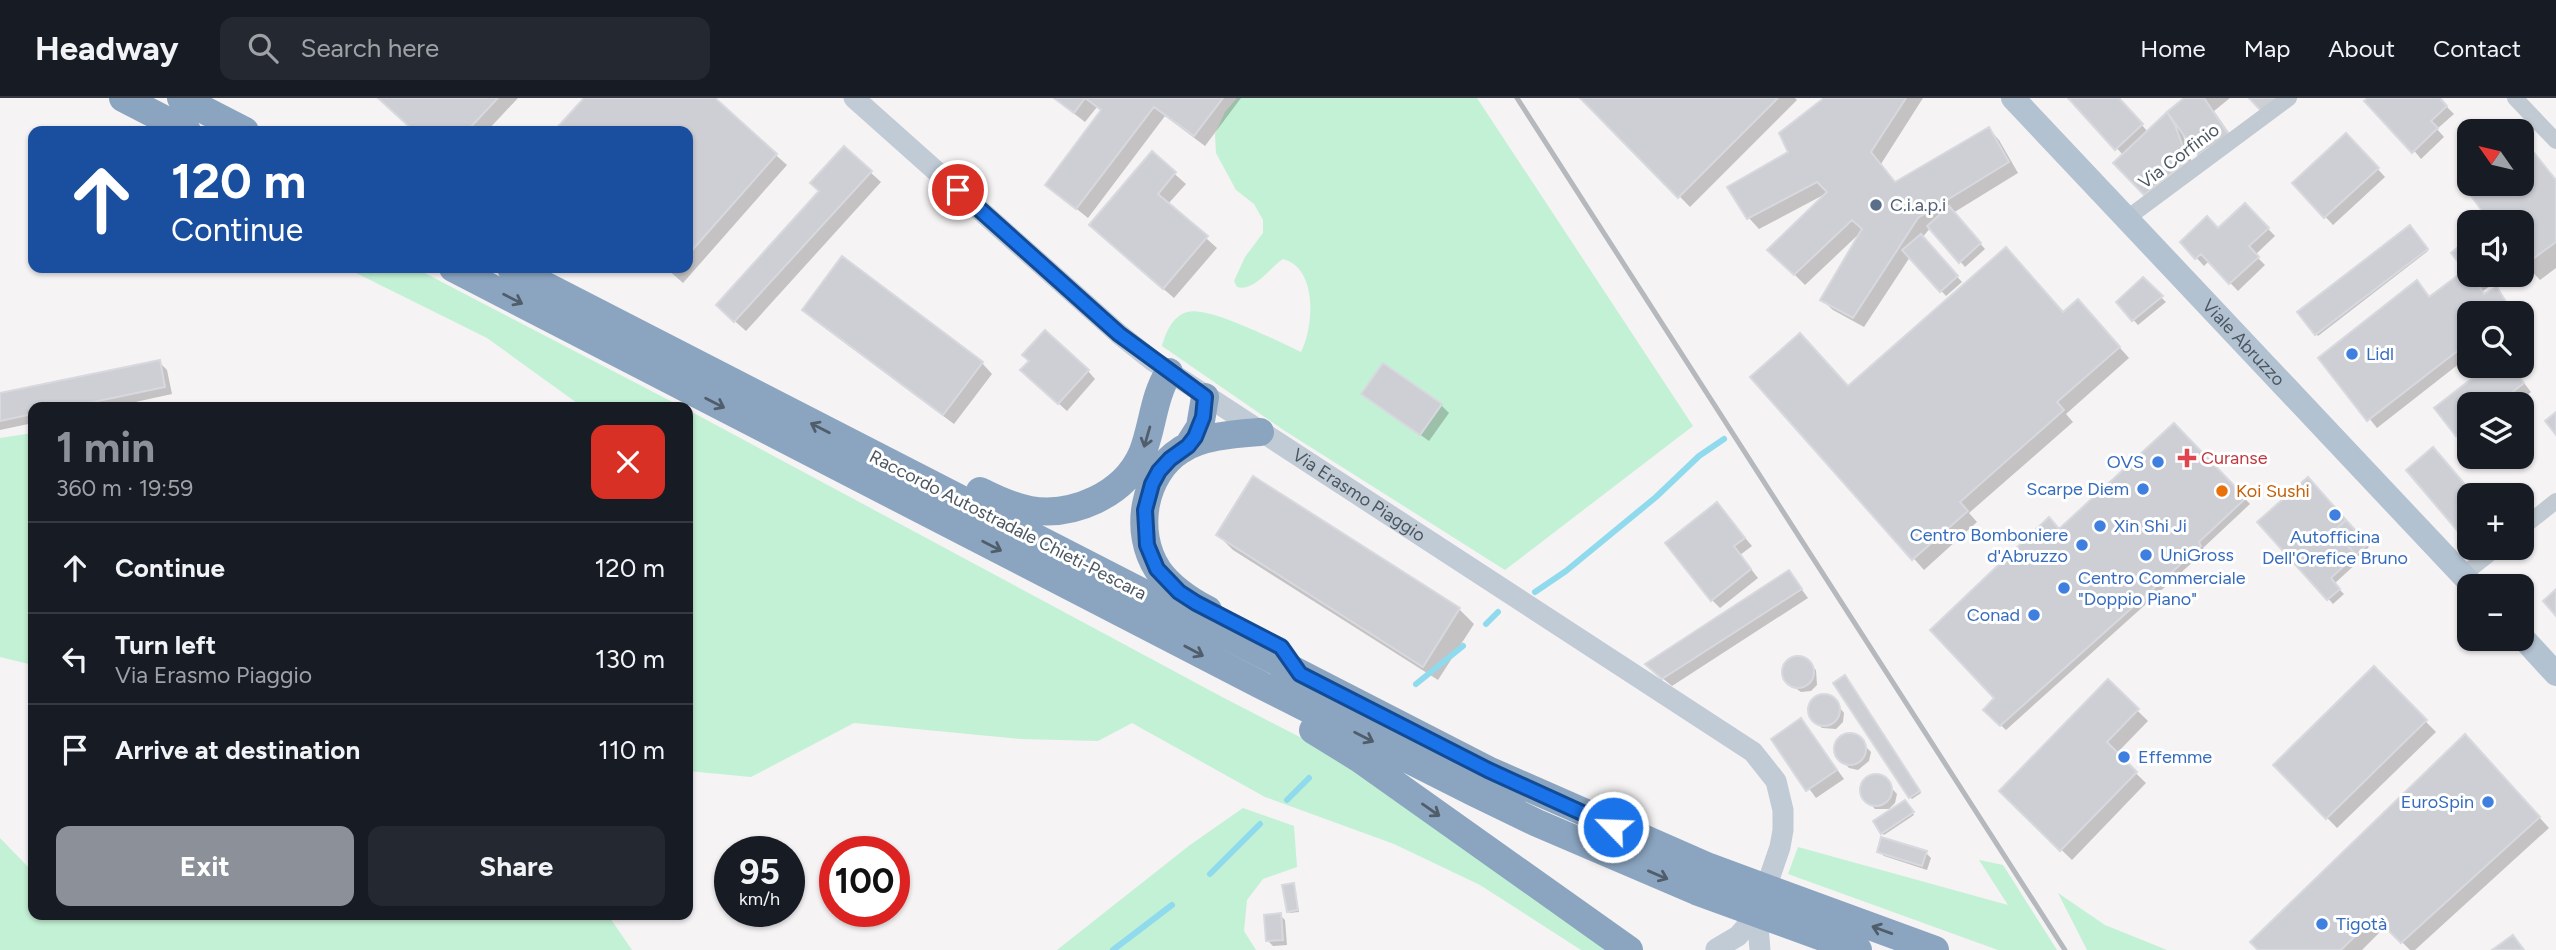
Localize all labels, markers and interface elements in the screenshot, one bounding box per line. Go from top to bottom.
search box [220,17,710,80]
text: Headway [35,29,178,68]
icon: search [244,29,282,67]
text: Search here [300,32,439,64]
text: Home [2140,34,2206,63]
text: Map [2244,34,2290,63]
text: About [2328,34,2395,63]
text: Contact [2433,34,2521,63]
street label: Via Corfinio [2134,119,2224,193]
north arrow [2457,119,2534,196]
map controls [2457,119,2534,651]
text: 120 m [171,151,306,210]
icon: ahead [56,154,147,245]
pin [928,160,988,220]
icon: arrive [939,171,977,209]
place label: C.i.a.p.i [1890,194,1946,216]
marker: C.i.a.p.i [1868,197,1884,213]
button: sound [2457,210,2534,287]
text: Continue [171,211,303,249]
one-way arrow [502,293,523,307]
street label: Viale Abruzzo [2197,295,2290,390]
button: search [2457,301,2534,378]
place label: Lidl [2366,343,2394,365]
marker: Lidl [2344,346,2360,362]
button: layers [2457,392,2534,469]
one-way arrow [704,397,725,411]
one-way arrow [810,420,831,434]
text: 1 min [56,422,155,473]
button: close [591,425,665,499]
one-way arrow [1140,426,1153,448]
street label: Via Erasmo Piaggio [1288,444,1430,547]
street label: Raccordo Autostradale Chieti-Pescara [866,445,1150,605]
place label: Curanse [2201,447,2268,469]
marker: Curanse [2179,450,2195,466]
place label: OVS [2107,451,2144,473]
marker: OVS [2150,454,2166,470]
text: 360 m · 19:59 [56,474,193,502]
place label: Scarpe Diem [2026,478,2129,500]
place label: Koi Sushi [2236,480,2310,502]
marker: Scarpe Diem [2135,481,2151,497]
marker: Koi Sushi [2214,483,2230,499]
button: + [2457,483,2534,560]
marker: Autofficina Dell'Orefice Bruno [2327,507,2343,523]
place label: Xin Shi Ji [2114,515,2187,537]
marker: Xin Shi Ji [2092,518,2108,534]
place label: Centro Bomboniere d'Abruzzo [1910,524,2068,567]
place label: Autofficina Dell'Orefice Bruno [2262,526,2408,569]
marker: Centro Bomboniere d'Abruzzo [2074,537,2090,553]
one-way arrow [981,540,1002,554]
place label: UniGross [2160,544,2234,566]
marker: UniGross [2138,547,2154,563]
icon: ahead [56,549,94,587]
text: Continue [115,552,225,584]
text: 120 m [595,552,665,584]
place label: Centro Commerciale "Doppio Piano" [2078,567,2246,610]
button: − [2457,574,2534,651]
marker: Centro Commerciale "Doppio Piano" [2056,580,2072,596]
place label: Conad [1967,604,2020,626]
marker: Conad [2026,607,2042,623]
text: Turn left [115,629,216,661]
icon: left [56,640,94,678]
text: 130 m [595,643,665,675]
one-way arrow [1183,644,1204,658]
text: Via Erasmo Piaggio [115,661,312,689]
one-way arrow [1353,730,1374,744]
icon: arrive [56,731,94,769]
text: Arrive at destination [115,734,360,766]
text: 110 m [598,734,665,766]
place label: Effemme [2138,746,2212,768]
marker: Effemme [2116,749,2132,765]
position arrow [1576,790,1650,864]
place label: EuroSpin [2401,791,2474,813]
marker: EuroSpin [2480,794,2496,810]
one-way arrow [1421,803,1440,817]
button: Exit [56,826,354,906]
button: Share [368,826,665,906]
speed limit sign: 100 [819,836,910,927]
text: 95 [739,851,780,893]
one-way arrow [1647,869,1668,882]
text: km/h [739,888,780,910]
place label: Tigotà [2336,913,2387,935]
marker: Tigotà [2314,916,2330,932]
one-way arrow [1872,923,1894,936]

